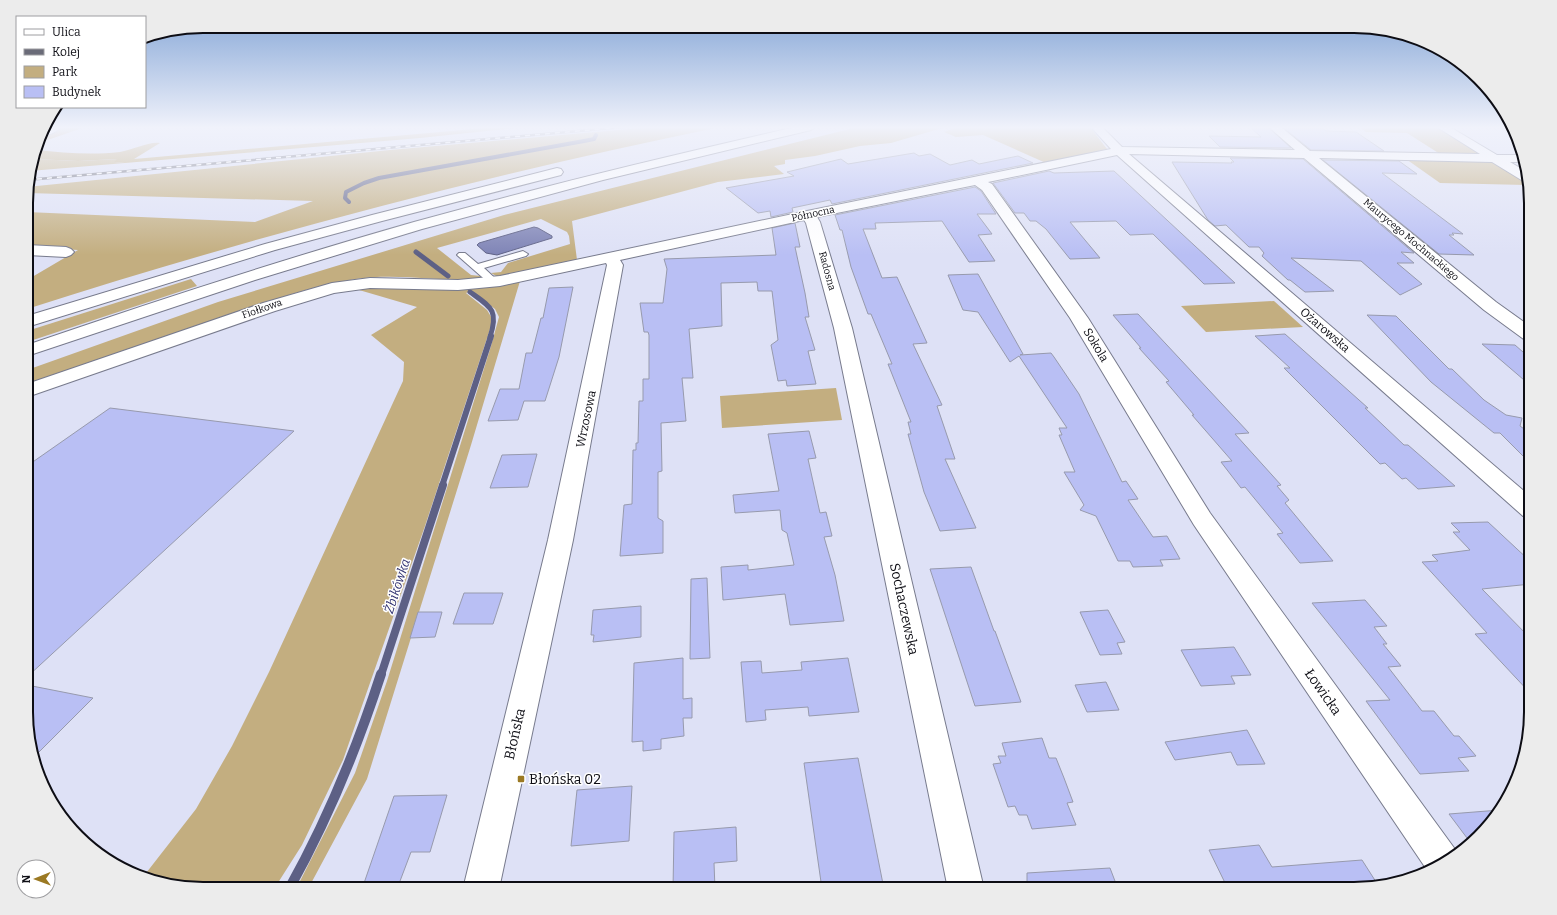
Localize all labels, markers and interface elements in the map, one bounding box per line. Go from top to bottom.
legend [16,16,146,108]
text: Ulica [52,25,81,39]
text: Kolej [52,45,80,59]
text: Park [52,65,78,79]
text: Budynek [52,85,101,99]
street label: Maurycego Mochnackiego [1361,196,1461,284]
street label: Północna [790,203,836,224]
street label: Radosna [816,250,838,292]
street label: Fiołkowa [240,296,284,321]
street label: Ożarowska [1297,305,1353,356]
street label: Sokola [1080,325,1112,365]
street label: Wrzosowa [573,389,599,449]
water label: Żbikówka [381,557,413,615]
street label: Sochaczewska [886,561,922,657]
street label: Łowicka [1301,665,1345,719]
street label: Błońska [501,706,529,762]
place label: Błońska 02 [529,771,601,788]
marker: Błońska 02 [516,774,526,784]
north arrow [16,859,56,899]
text: N [20,874,33,884]

